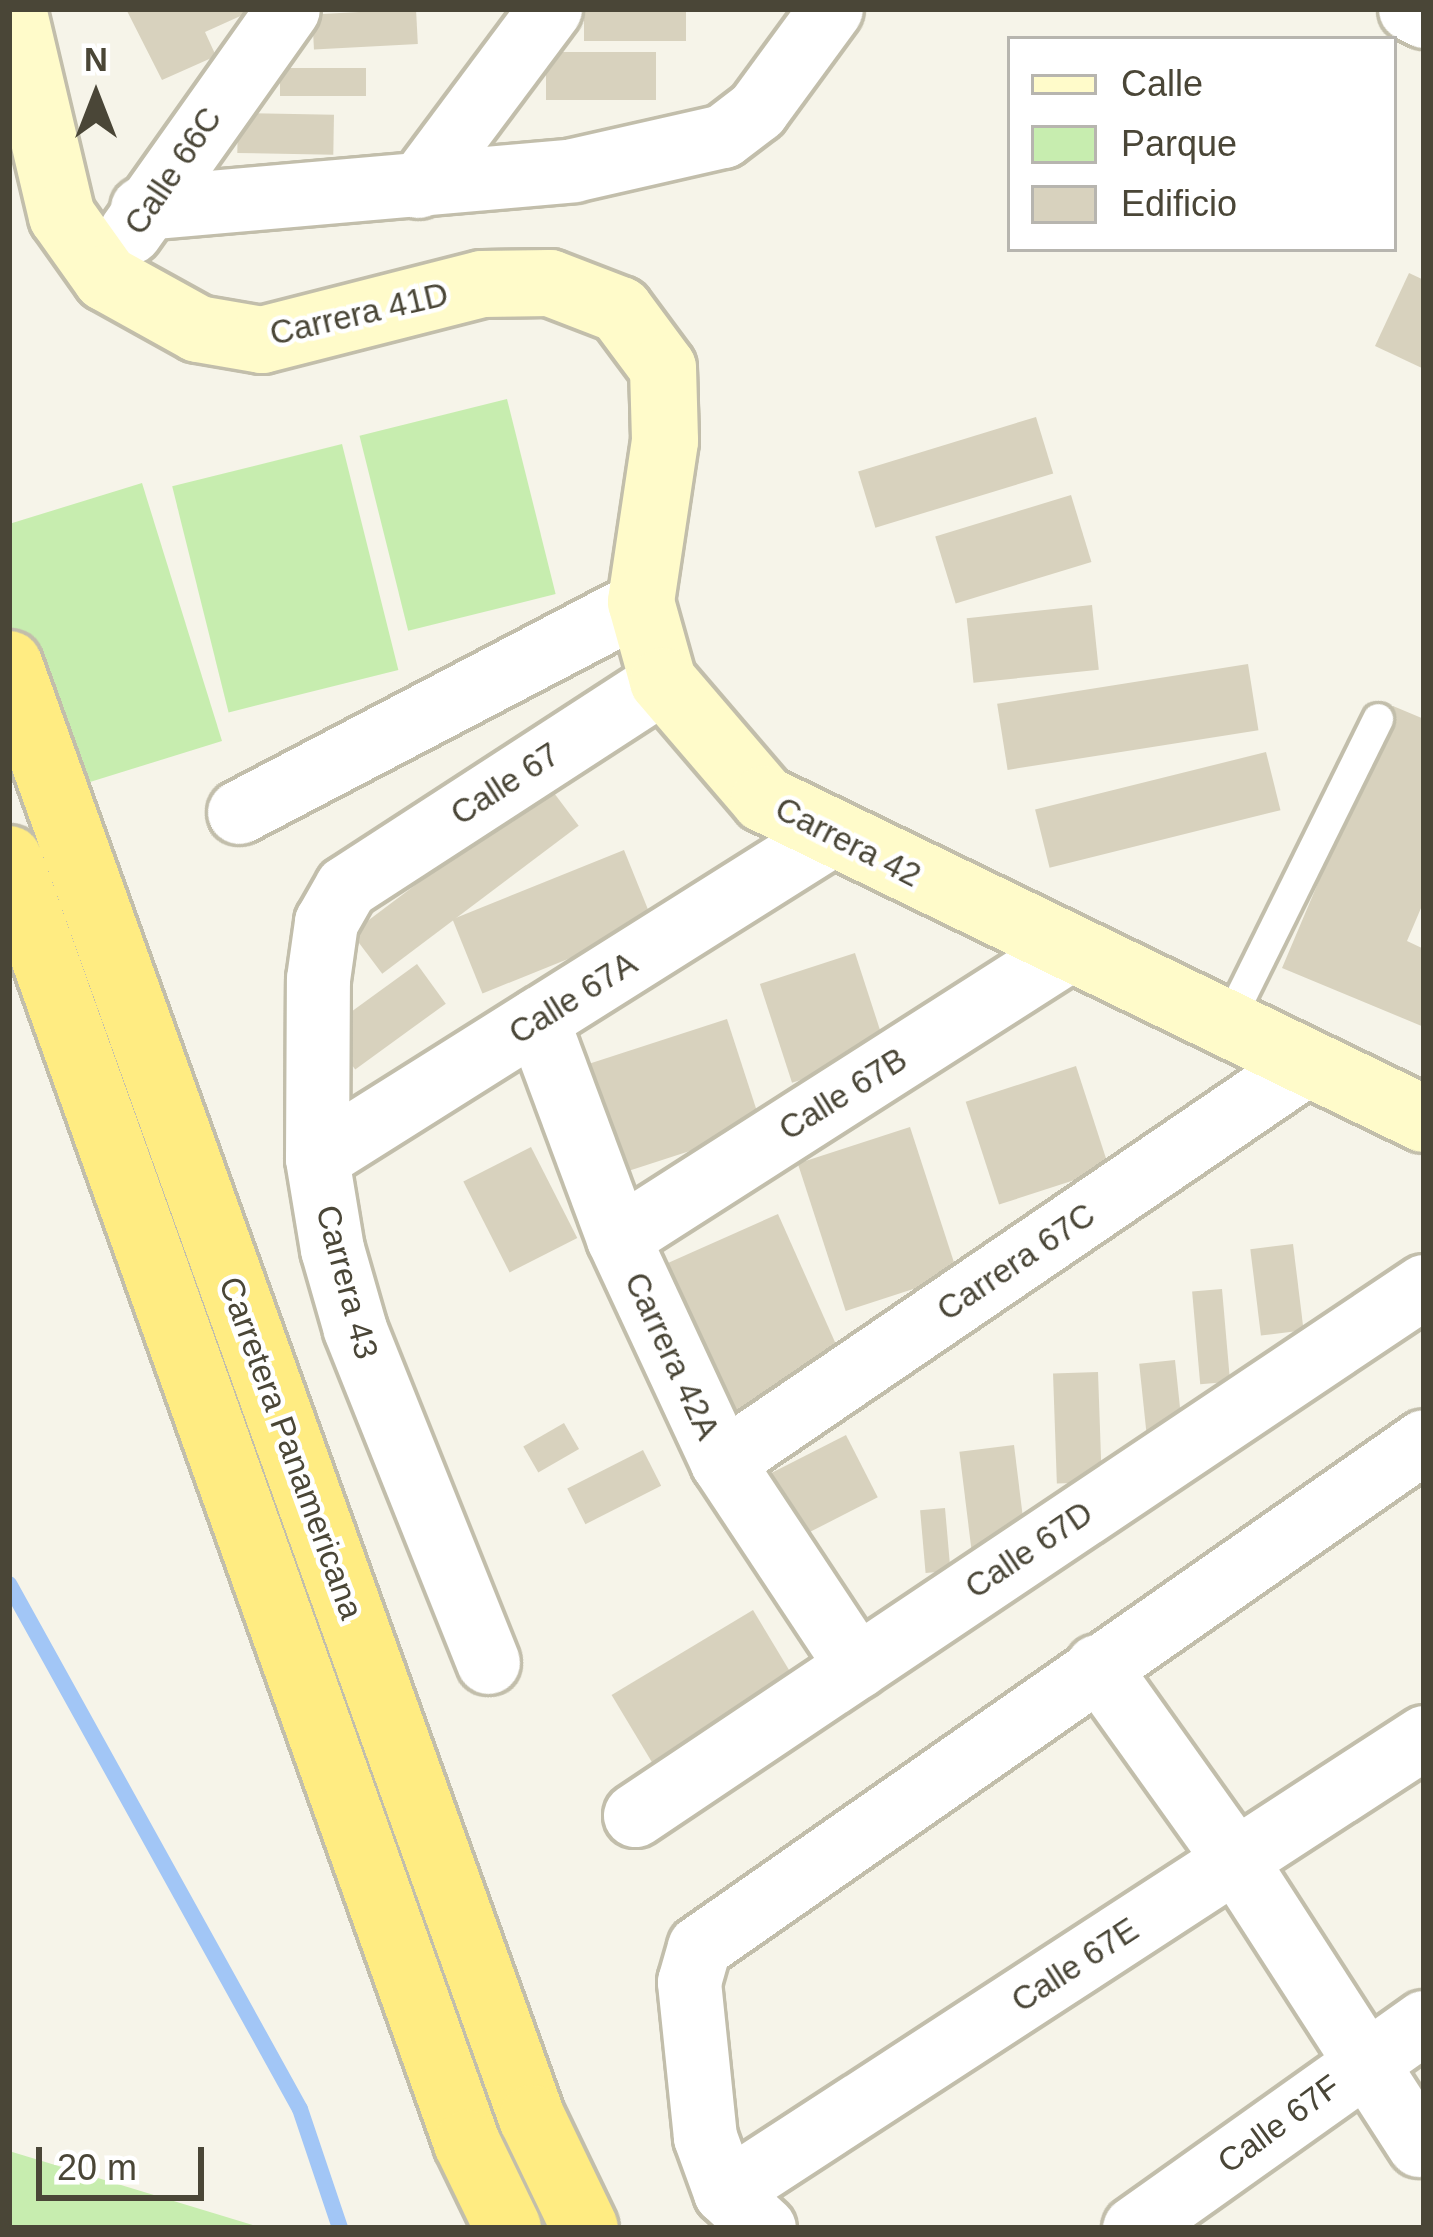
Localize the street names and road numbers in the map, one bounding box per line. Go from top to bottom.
street label: Calle 66C [116,100,230,242]
street label: Carrera 41D [266,274,452,354]
street label: Calle 67 [443,734,567,834]
street label: Carrera 42 [769,789,927,895]
street label: Calle 67A [502,943,644,1053]
street label: Calle 67B [772,1039,914,1149]
street label: Carrera 67C [930,1195,1102,1329]
street label: Carrera 43 [307,1201,387,1363]
street label: Carrera 42A [616,1266,728,1446]
street label: Carretera Panamericana [211,1271,371,1625]
street label: Calle 67D [958,1493,1100,1607]
street label: Calle 67E [1004,1909,1146,2021]
street label: Calle 67F [1210,2066,1348,2182]

